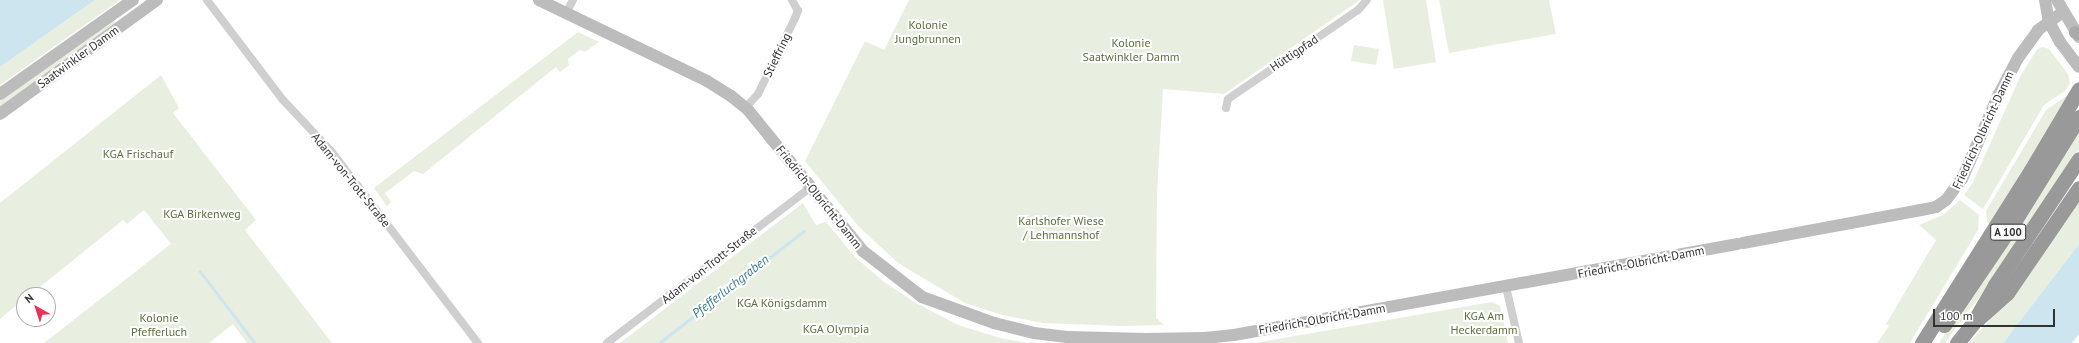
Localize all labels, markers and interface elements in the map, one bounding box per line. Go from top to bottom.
park label: Kolonie Jungbrunnen [895,18,961,46]
street label: Saatwinkler Damm [35,23,121,91]
street label: Stieffring [760,30,794,80]
street label: Hüttigpfad [1267,32,1321,74]
park label: Kolonie Saatwinkler Damm [1083,36,1179,64]
street label: Friedrich-Olbricht-Damm [1949,69,2017,191]
street label: Adam-von-Trott-Straße [309,130,393,230]
street label: Friedrich-Olbricht-Damm [773,143,865,251]
park label: KGA Frischauf [102,147,174,161]
park label: KGA Birkenweg [163,207,241,221]
park label: Karlshofer Wiese / Lehmannshof [1018,214,1104,242]
street label: Adam-von-Trott-Straße [658,223,760,307]
road number: A 100 [1989,223,2027,241]
street label: Friedrich-Olbricht-Damm [1577,243,1705,281]
water label: Pfefferluchgraben [689,252,773,322]
north arrow [16,287,56,327]
text: N [22,291,36,306]
park label: KGA Königsdamm [737,296,827,310]
street label: Friedrich-Olbricht-Damm [1258,301,1386,337]
scale bar [1935,301,2057,327]
text: 100 m [1940,308,1973,323]
park label: KGA Am Heckerdamm [1450,309,1518,337]
park label: Kolonie Pfefferluch [131,311,187,339]
park label: KGA Olympia [802,322,870,336]

